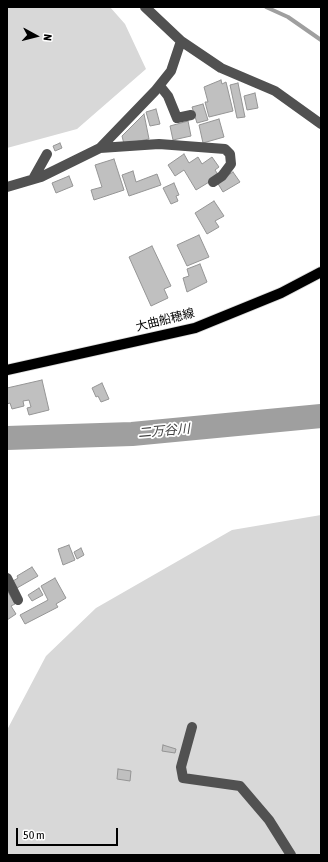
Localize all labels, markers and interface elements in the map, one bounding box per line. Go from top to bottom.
north arrow [16,16,56,56]
text: N [42,34,54,41]
street label: 大曲船穂線 [134,306,196,334]
water label: 二万谷川 [137,421,191,441]
scale bar [18,820,120,846]
text: 50 m [23,828,45,842]

